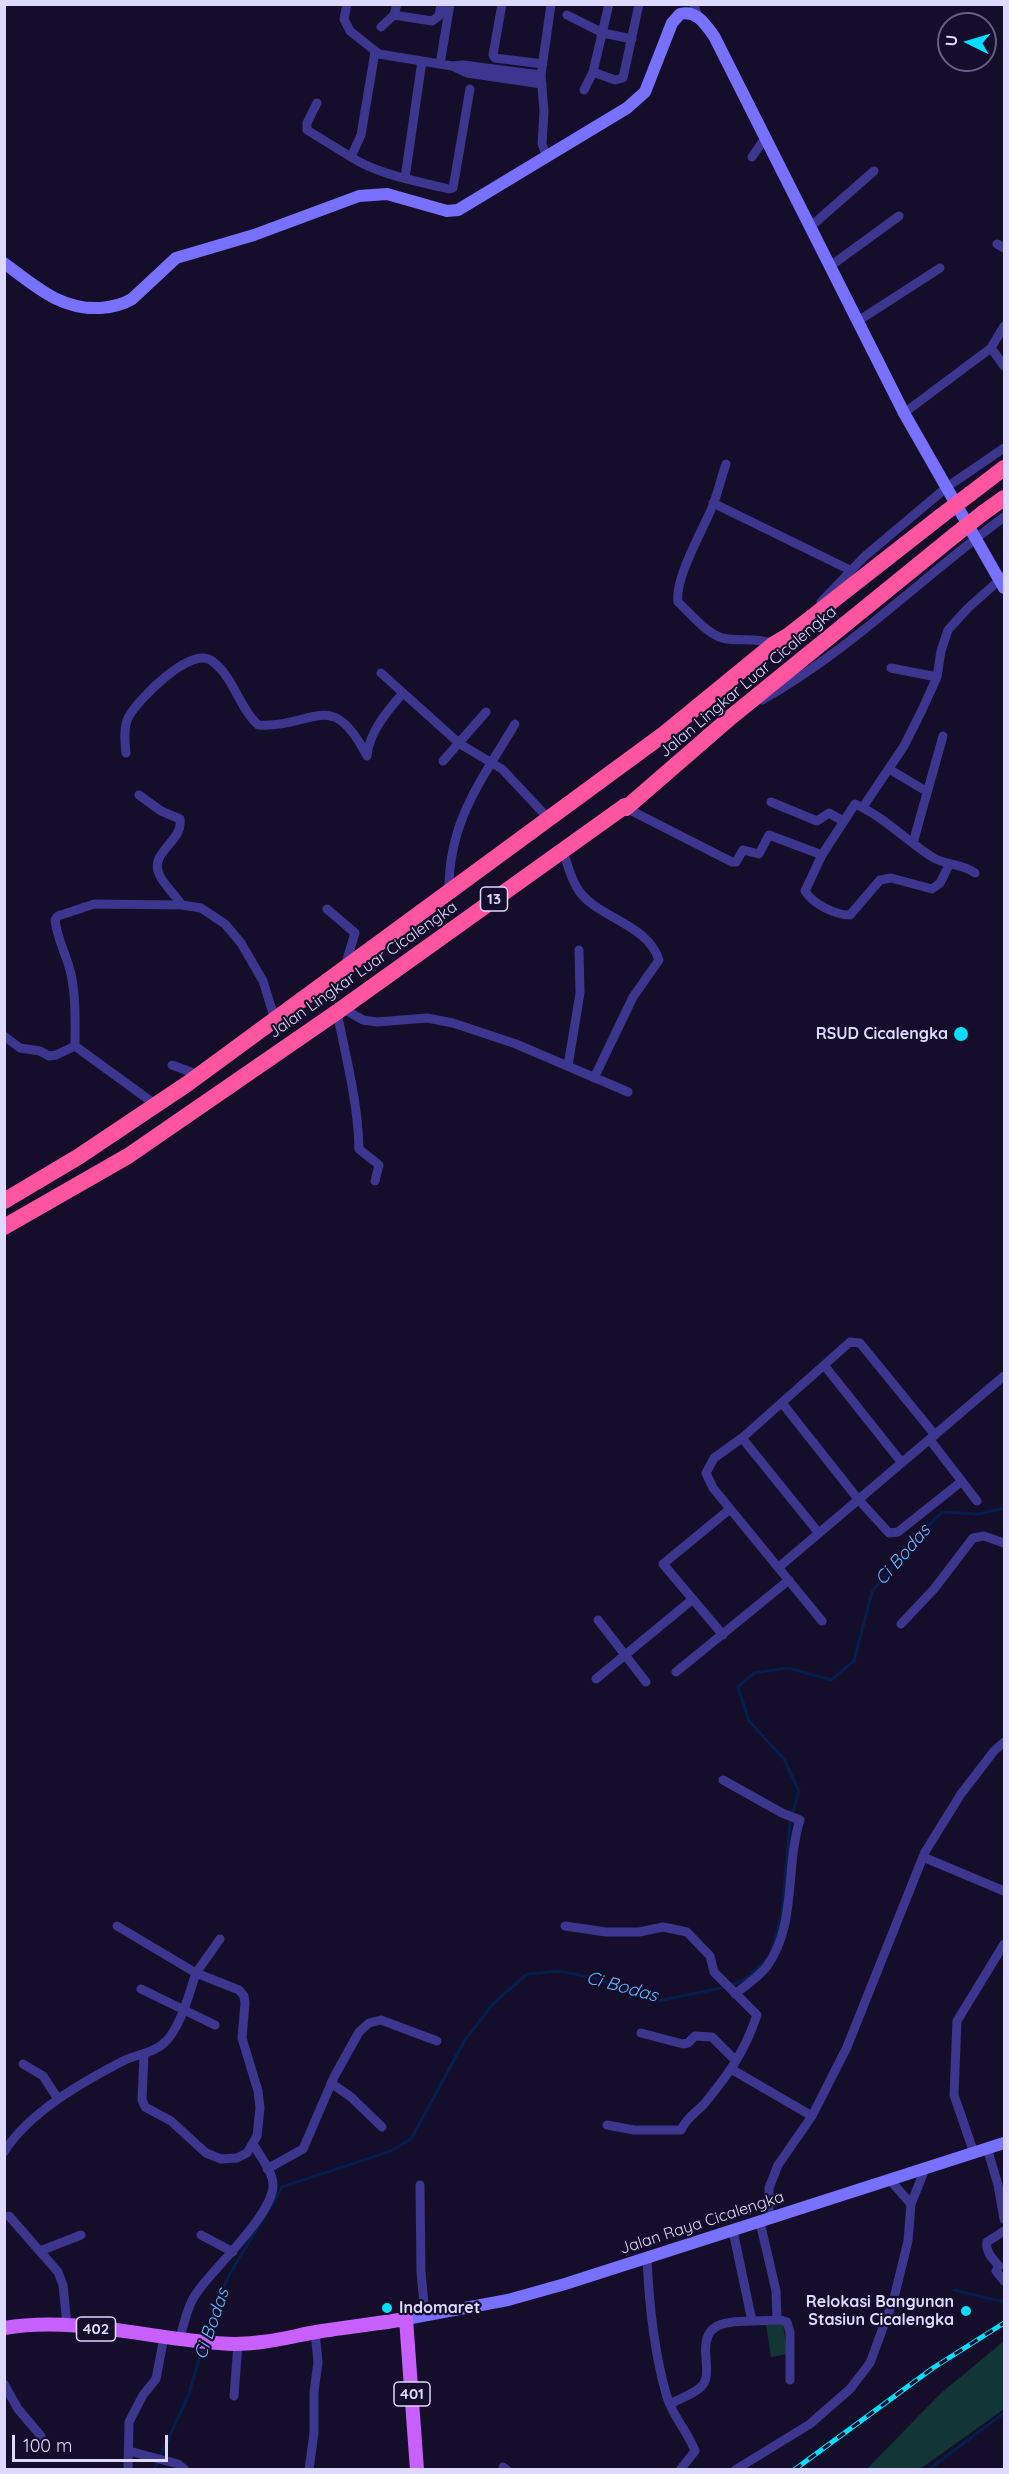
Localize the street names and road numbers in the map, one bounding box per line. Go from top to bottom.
street label: Jalan Lingkar Luar Cicalengka [655,602,841,762]
road number: 13 [480,887,508,911]
street label: Jalan Lingkar Luar Cicalengka [265,897,461,1043]
street label: Jalan Raya Cicalengka [618,2187,786,2259]
road number: 402 [76,2317,116,2341]
road number: 401 [394,2382,430,2406]

